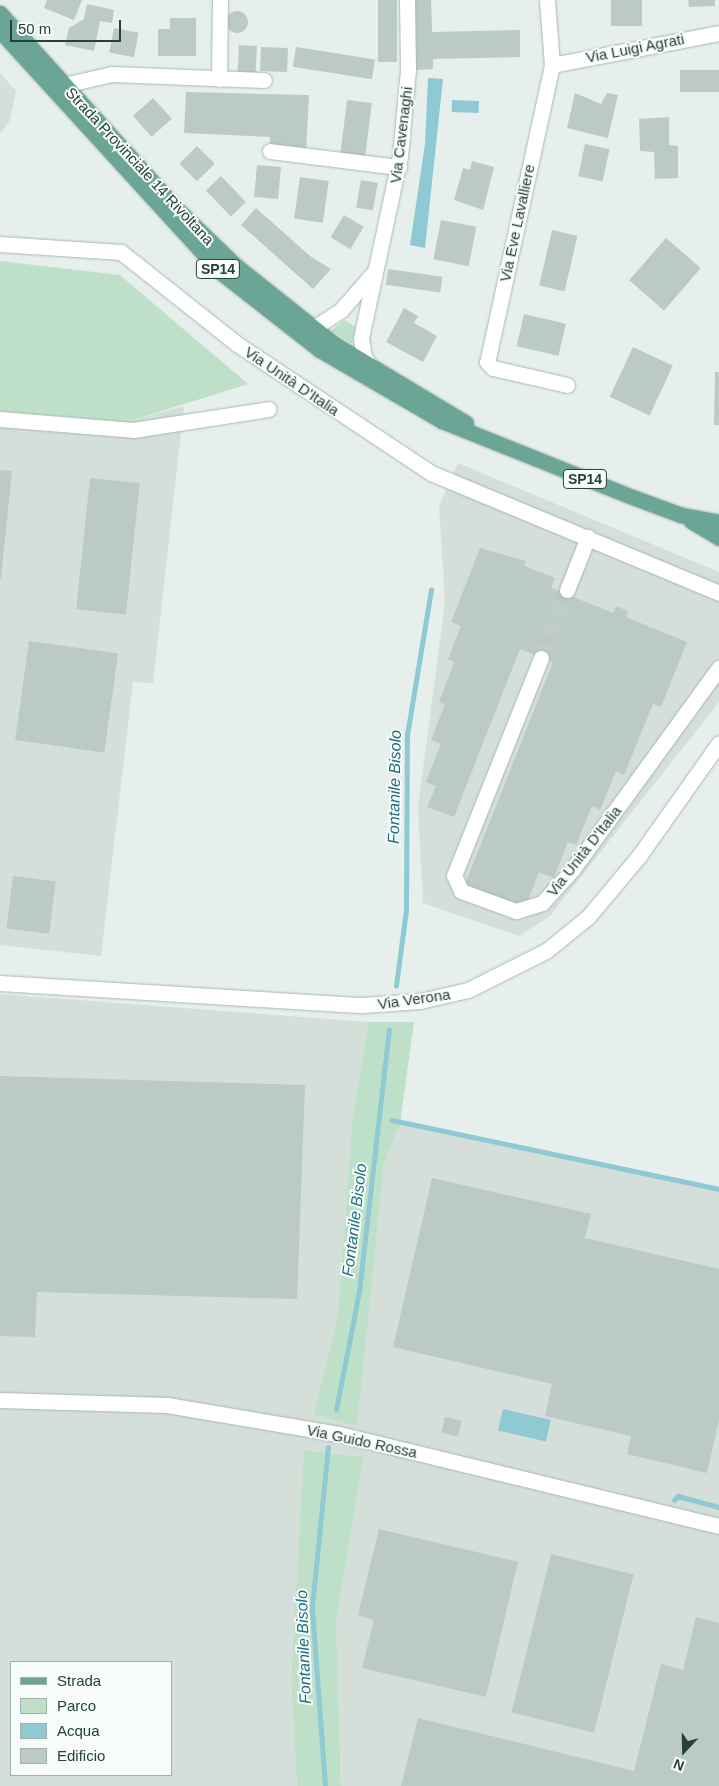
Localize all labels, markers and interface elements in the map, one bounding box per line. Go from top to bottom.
scale bar [12,10,124,42]
text: 50 m [18,20,51,37]
street label: Via Luigi Agrati [584,30,686,66]
street label: Strada Provinciale 14 Rivoltana [62,83,218,249]
street label: Via Cavenaghi [386,86,416,184]
street label: Via Eve Lavalliere [496,163,538,283]
road number: SP14 [196,258,240,280]
street label: Via Unità D'Italia [241,343,343,419]
road number: SP14 [562,468,608,490]
water label: Fontanile Bisolo [384,730,406,844]
street label: Via Unità D'Italia [543,802,625,900]
street label: Via Verona [377,985,451,1013]
water label: Fontanile Bisolo [339,1162,371,1278]
street label: Via Guido Rossa [305,1421,419,1461]
water label: Fontanile Bisolo [292,1590,316,1704]
legend [10,1661,172,1776]
text: Strada [57,1672,101,1689]
text: Parco [57,1697,96,1714]
text: Acqua [57,1722,100,1739]
north arrow [659,1726,709,1776]
text: Edificio [57,1747,105,1764]
text: N [671,1756,686,1774]

